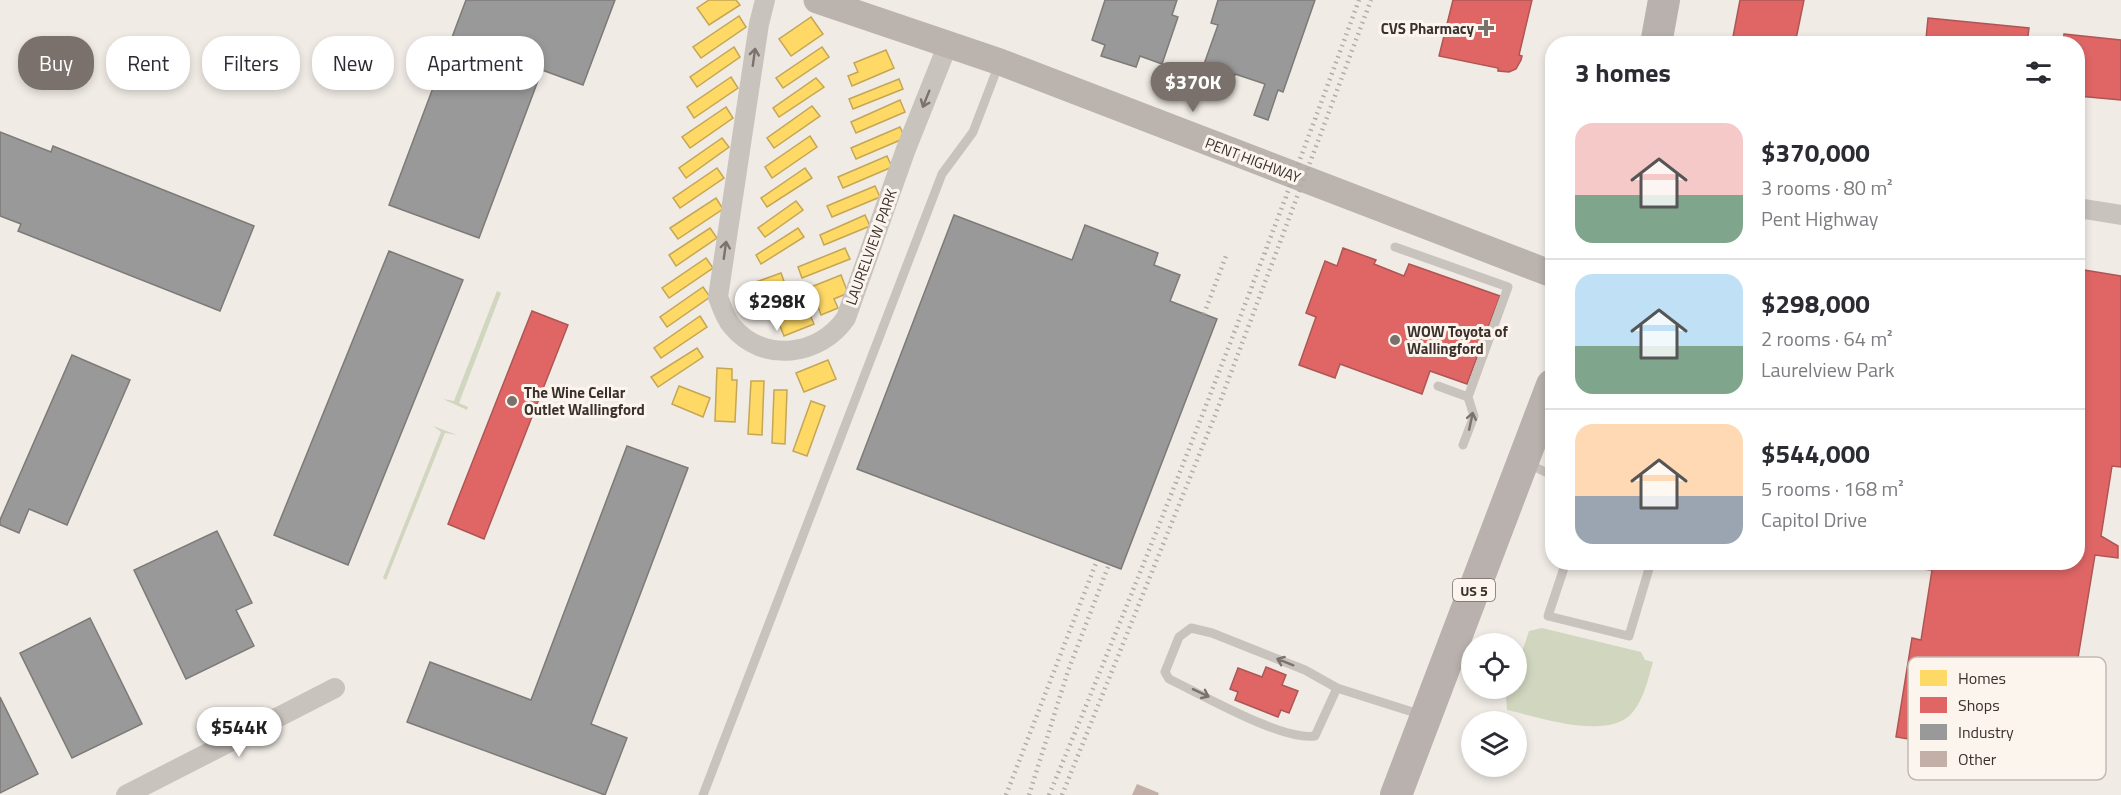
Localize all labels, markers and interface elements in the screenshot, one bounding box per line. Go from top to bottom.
place label: CVS Pharmacy [1381,17,1474,40]
marker: CVS Pharmacy [1479,21,1493,35]
chip: Buy [18,36,94,90]
chip: Rent [106,36,190,90]
chip: Filters [202,36,300,90]
chip: New [312,36,394,90]
chip: Apartment [406,36,544,90]
one-way arrow [748,47,759,67]
text: 3 homes [1575,53,1671,92]
icon: filters [2022,56,2055,89]
pin: $370K [1151,62,1235,113]
text: $370K [1165,66,1221,97]
one-way arrow [920,89,931,107]
street label: PENT HIGHWAY [1202,131,1304,189]
text: $370,000 [1761,133,1870,172]
icon: home [1623,147,1695,219]
text: 3 rooms · 80 m² [1761,172,1893,203]
street label: LAURELVIEW PARK [839,185,903,308]
text: Pent Highway [1761,203,1879,234]
one-way arrow [720,240,731,260]
pin: $298K [735,281,819,332]
text: $298,000 [1761,284,1870,323]
text: $298K [749,285,805,316]
icon: home [1623,298,1695,370]
place label: WOW Toyota of Wallingford [1407,320,1508,360]
text: 2 rooms · 64 m² [1761,323,1893,354]
marker: WOW Toyota of Wallingford [1388,333,1402,347]
text: Laurelview Park [1761,354,1895,385]
place label: The Wine Cellar Outlet Wallingford [524,381,645,421]
marker: The Wine Cellar Outlet Wallingford [505,394,519,408]
one-way arrow [1465,412,1477,431]
text: $544,000 [1761,434,1870,473]
icon: home [1623,448,1695,520]
text: 5 rooms · 168 m² [1761,473,1904,504]
text: Capitol Drive [1761,504,1867,535]
road number: US 5 [1453,579,1495,601]
map controls [1461,633,1527,777]
button: locate [1461,633,1527,699]
one-way arrow [1276,656,1294,667]
legend [1908,657,2106,780]
text: Homes [1958,666,2006,690]
one-way arrow [1191,688,1209,700]
text: Shops [1958,693,2000,717]
pin: $544K [197,707,281,758]
text: $544K [211,711,267,742]
button: layers [1461,711,1527,777]
text: Industry [1958,720,2014,744]
text: Other [1958,747,1997,771]

